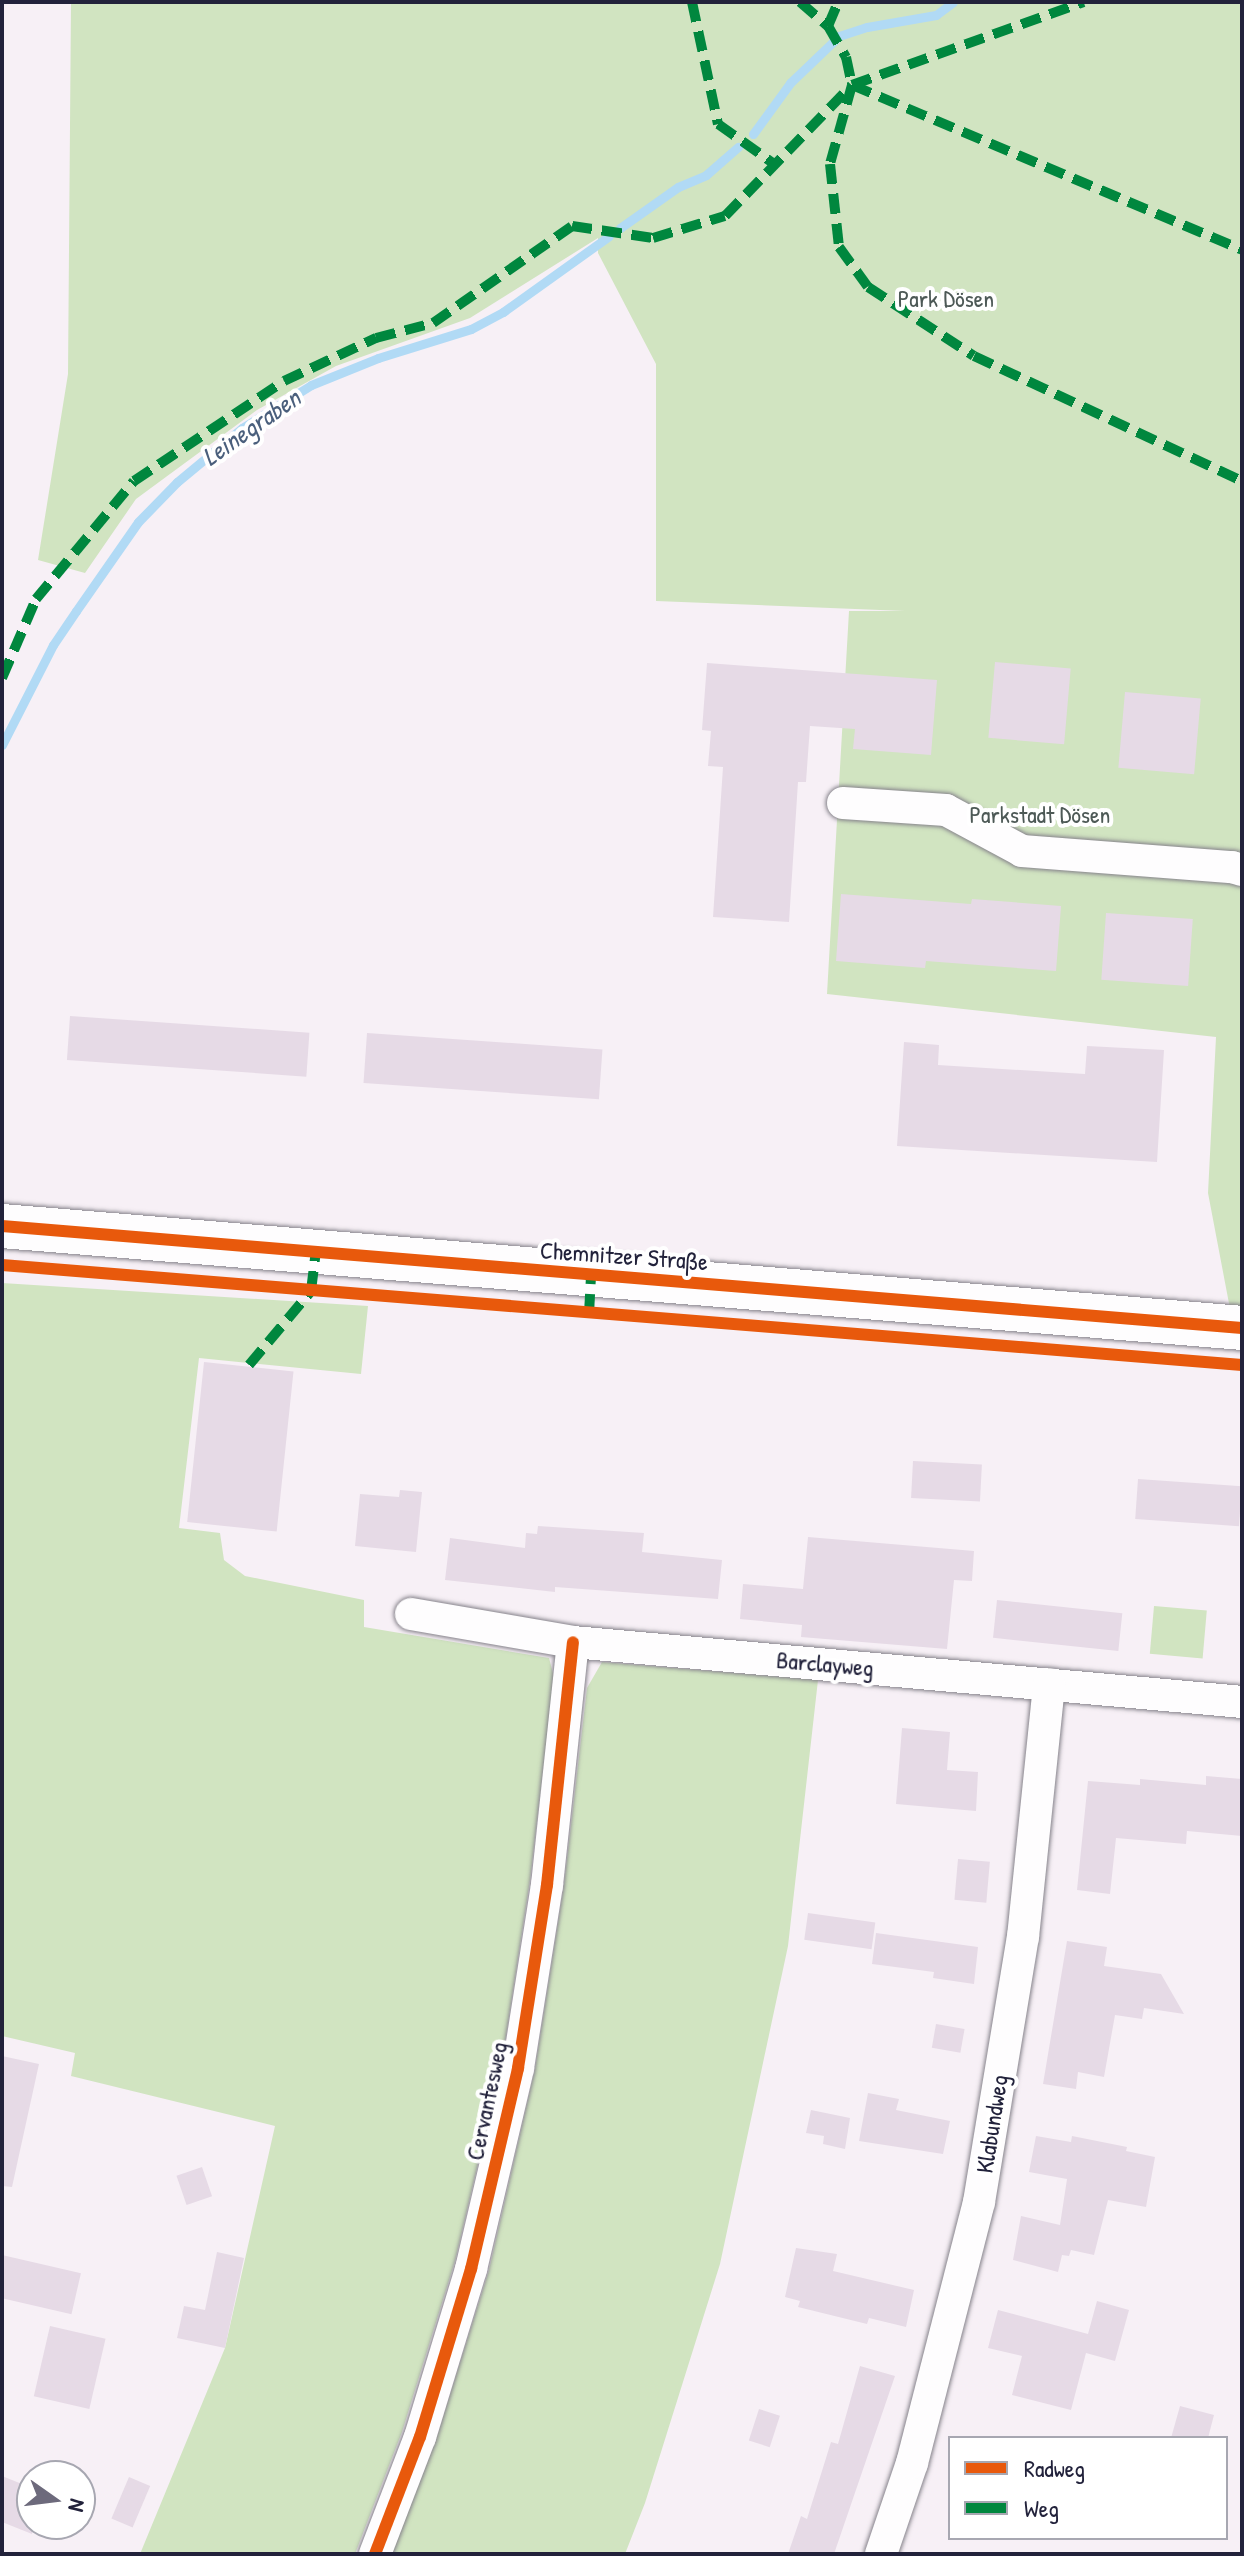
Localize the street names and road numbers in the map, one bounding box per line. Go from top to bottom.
street label: Chemnitzer Straße [539,1236,709,1276]
street label: Barclayweg [775,1645,875,1683]
street label: Cervantesweg [460,2039,514,2163]
street label: Klabundweg [970,2073,1014,2175]

